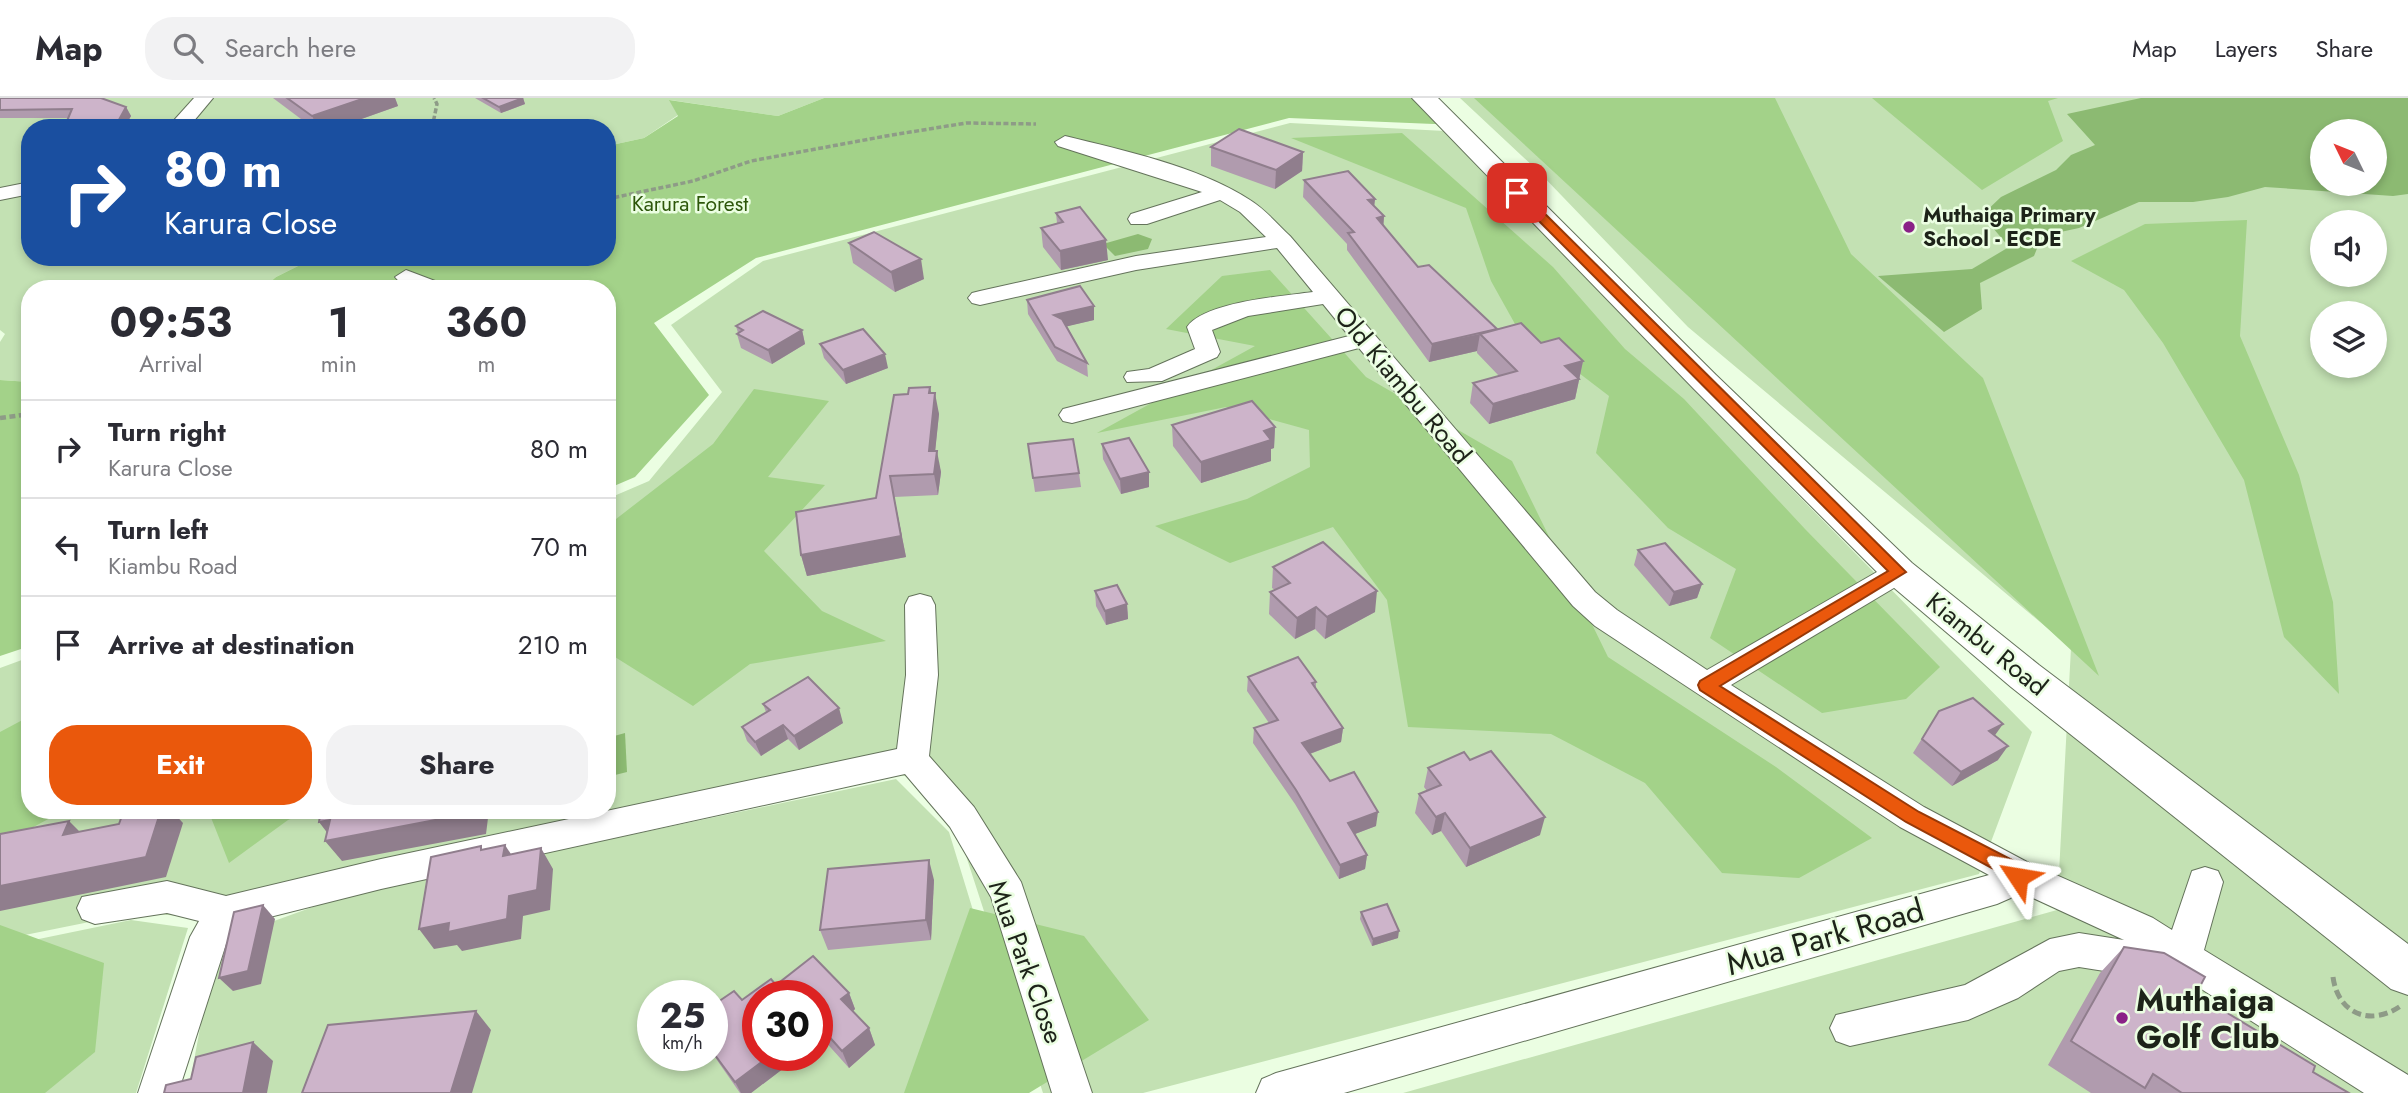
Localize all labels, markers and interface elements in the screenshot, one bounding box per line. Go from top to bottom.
search box [145,17,635,80]
text: Map [35,25,103,72]
icon: search [169,29,207,67]
text: Search here [225,29,356,67]
text: Map [2132,31,2177,66]
text: Layers [2215,31,2277,66]
text: Share [2315,31,2373,66]
north arrow [2310,119,2387,196]
map controls [2310,119,2387,378]
text: 80 m [164,135,282,205]
icon: right [49,147,140,238]
pin [1487,163,1547,223]
icon: arrive [1498,174,1536,212]
park label: Karura Forest [632,189,748,219]
text: Karura Close [164,200,337,246]
place label: Muthaiga Primary School - ECDE [1923,200,2097,254]
button: sound [2310,210,2387,287]
marker: Muthaiga Primary School - ECDE [1901,219,1917,235]
text: 09:53 [110,292,232,353]
text: 1 [328,292,349,353]
text: 360 [445,292,527,353]
street label: Old Kiambu Road [1326,298,1480,472]
button: layers [2310,301,2387,378]
text: Arrival [139,347,203,381]
text: min [321,347,357,381]
text: m [477,347,495,381]
text: Turn right [108,413,226,451]
icon: right [49,430,87,468]
text: 80 m [530,430,588,468]
text: Karura Close [108,451,233,485]
text: Turn left [108,511,208,549]
icon: left [49,528,87,566]
text: 70 m [531,528,588,566]
text: Kiambu Road [108,549,238,583]
street label: Kiambu Road [1918,583,2056,705]
icon: arrive [49,626,87,664]
text: Arrive at destination [108,626,355,664]
text: 210 m [518,626,588,664]
button: Exit [49,725,312,805]
button: Share [326,725,588,805]
position arrow [1981,840,2055,914]
street label: Mua Park Close [979,875,1073,1049]
street label: Mua Park Road [1721,887,1929,987]
place label: Muthaiga Golf Club [2136,977,2279,1060]
speed limit sign: 30 [742,980,833,1071]
text: 25 [660,991,705,1041]
marker: Muthaiga Golf Club [2114,1010,2130,1026]
text: km/h [662,1030,703,1056]

